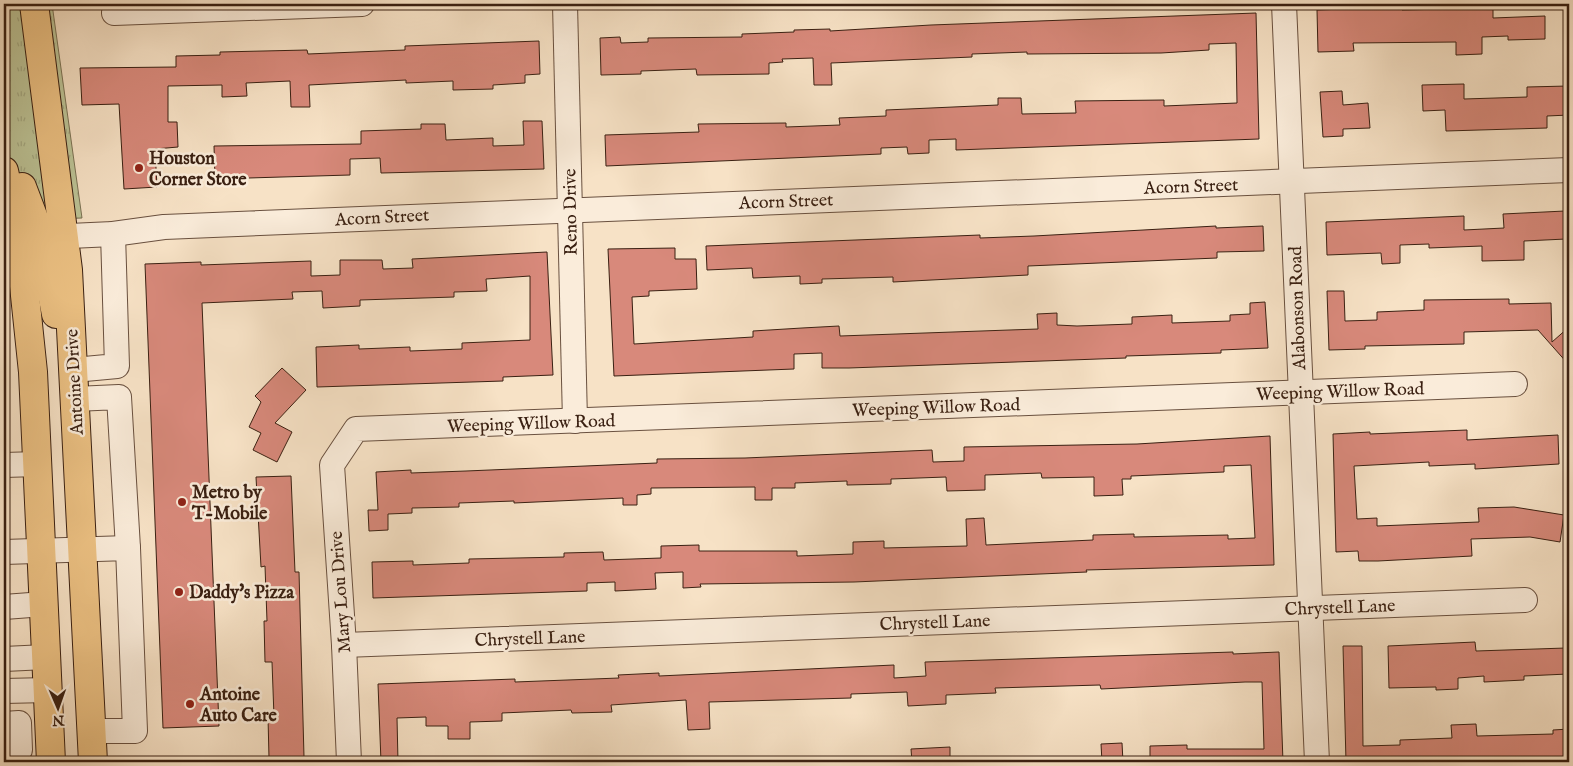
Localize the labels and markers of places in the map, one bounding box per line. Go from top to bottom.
place label: Houston Corner Store [149,148,247,192]
marker: Houston Corner Store [133,162,145,174]
place label: Metro by T-Mobile [191,482,268,526]
marker: Metro by T-Mobile [176,496,188,508]
place label: Daddy's Pizza [189,582,295,605]
marker: Daddy's Pizza [173,586,185,598]
place label: Antoine Auto Care [199,684,278,728]
marker: Antoine Auto Care [184,698,196,710]

